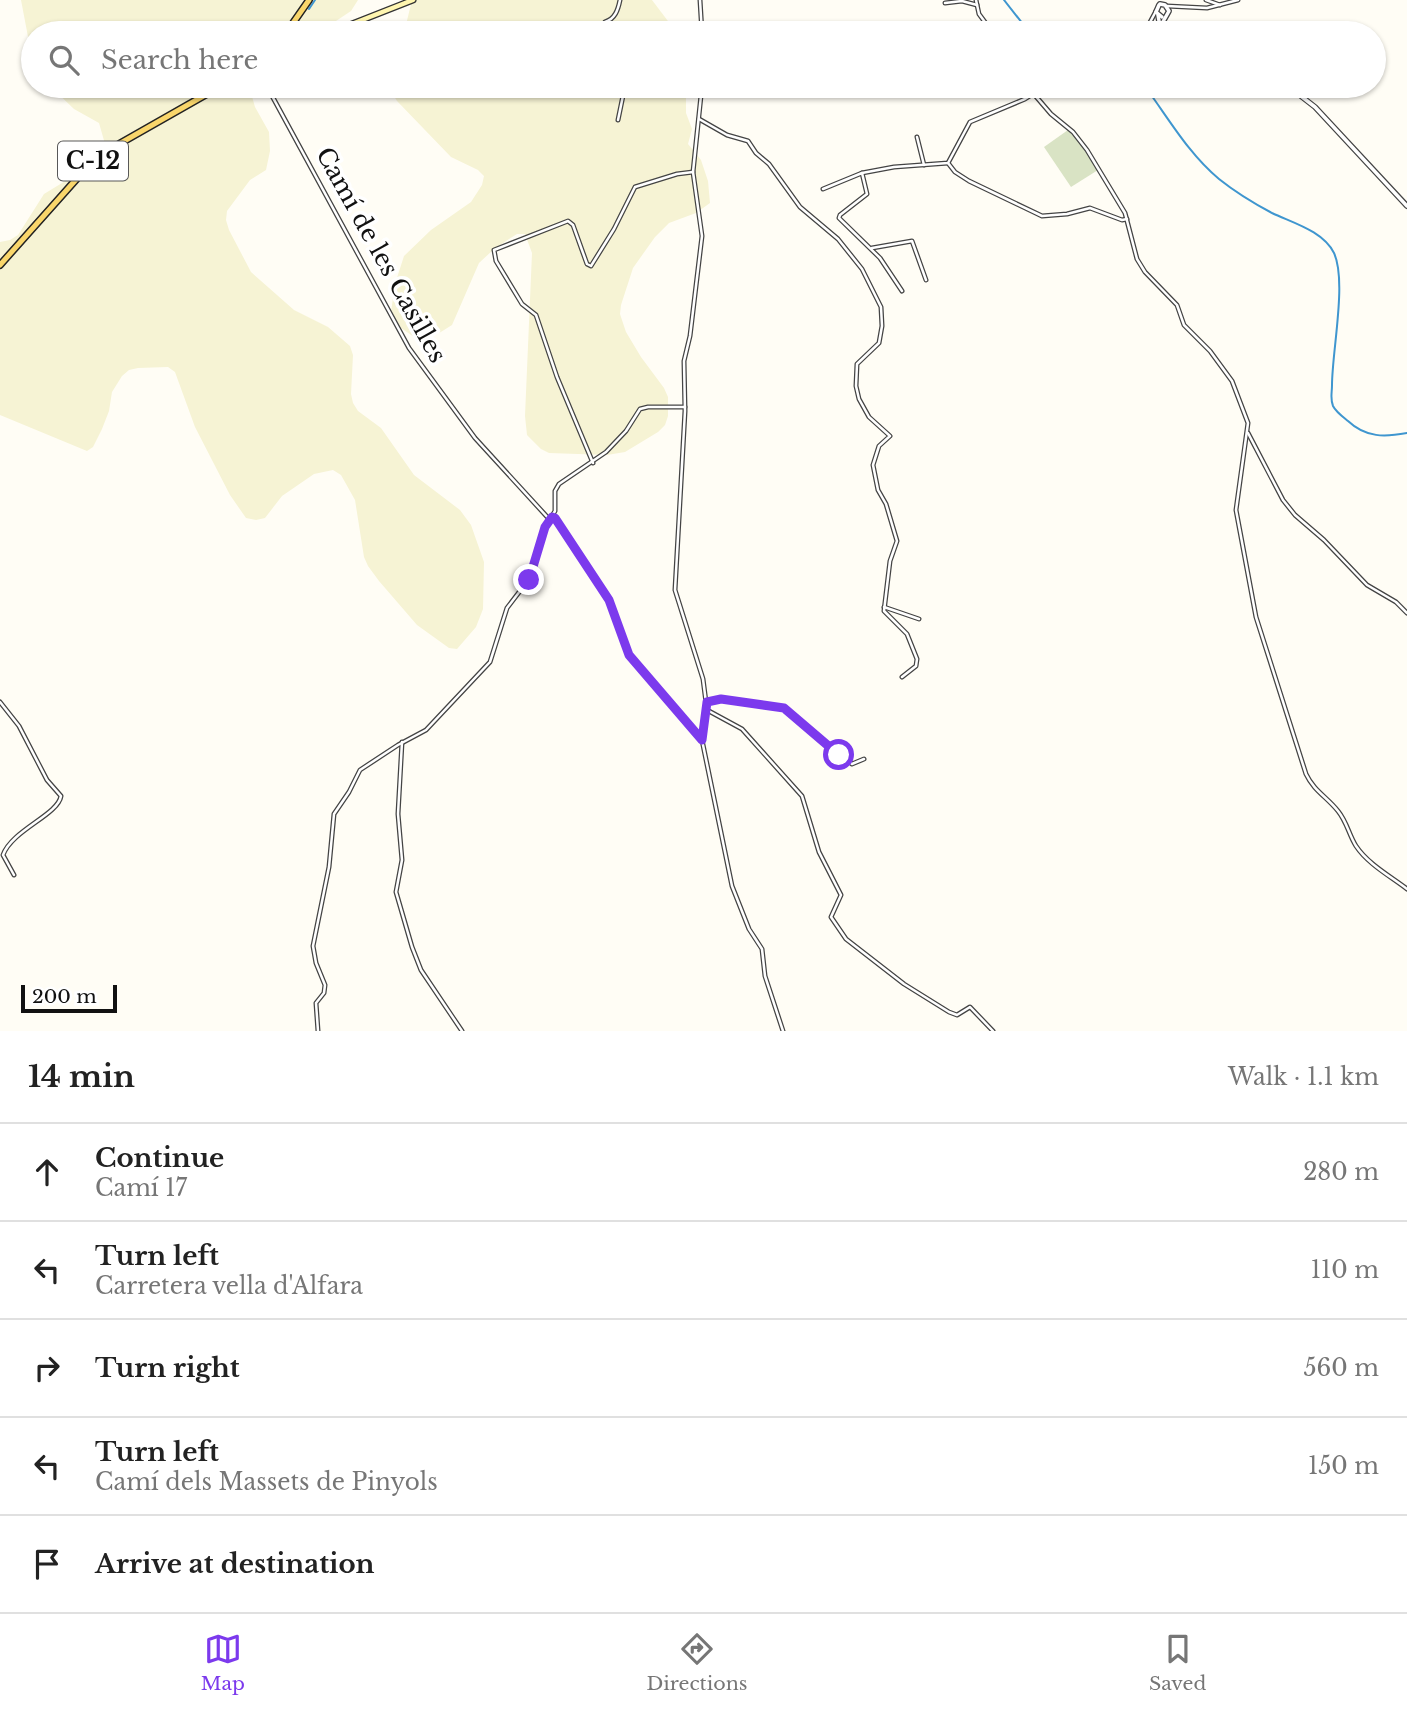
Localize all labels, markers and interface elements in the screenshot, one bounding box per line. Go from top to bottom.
search box [21,21,1386,98]
icon: search [45,41,83,79]
text: Search here [101,44,258,76]
road number: C-12 [58,142,128,180]
street label: Camí de les Casilles [310,142,453,367]
route end [513,564,544,595]
route start [823,739,854,770]
scale bar [21,982,117,1014]
text: 200 m [32,985,97,1008]
text: 14 min [28,1058,135,1095]
text: Walk · 1.1 km [1228,1063,1379,1091]
text: Continue [95,1142,224,1174]
icon: ahead [28,1153,66,1191]
text: 280 m [1303,1158,1379,1186]
text: Camí 17 [95,1174,187,1202]
text: Turn left [95,1240,219,1272]
icon: left [28,1251,66,1289]
text: 110 m [1311,1256,1379,1284]
text: Carretera vella d'Alfara [95,1272,363,1300]
icon: right [28,1349,66,1387]
text: Turn right [95,1352,240,1384]
text: 560 m [1303,1354,1379,1382]
text: Turn left [95,1436,219,1468]
icon: left [28,1447,66,1485]
text: 150 m [1308,1452,1379,1480]
text: Camí dels Massets de Pinyols [95,1468,438,1496]
icon: arrive [28,1545,66,1583]
text: Arrive at destination [95,1548,375,1580]
tab: Map [201,1630,245,1695]
tab: Directions [646,1630,747,1695]
tab: Saved [1149,1630,1206,1695]

